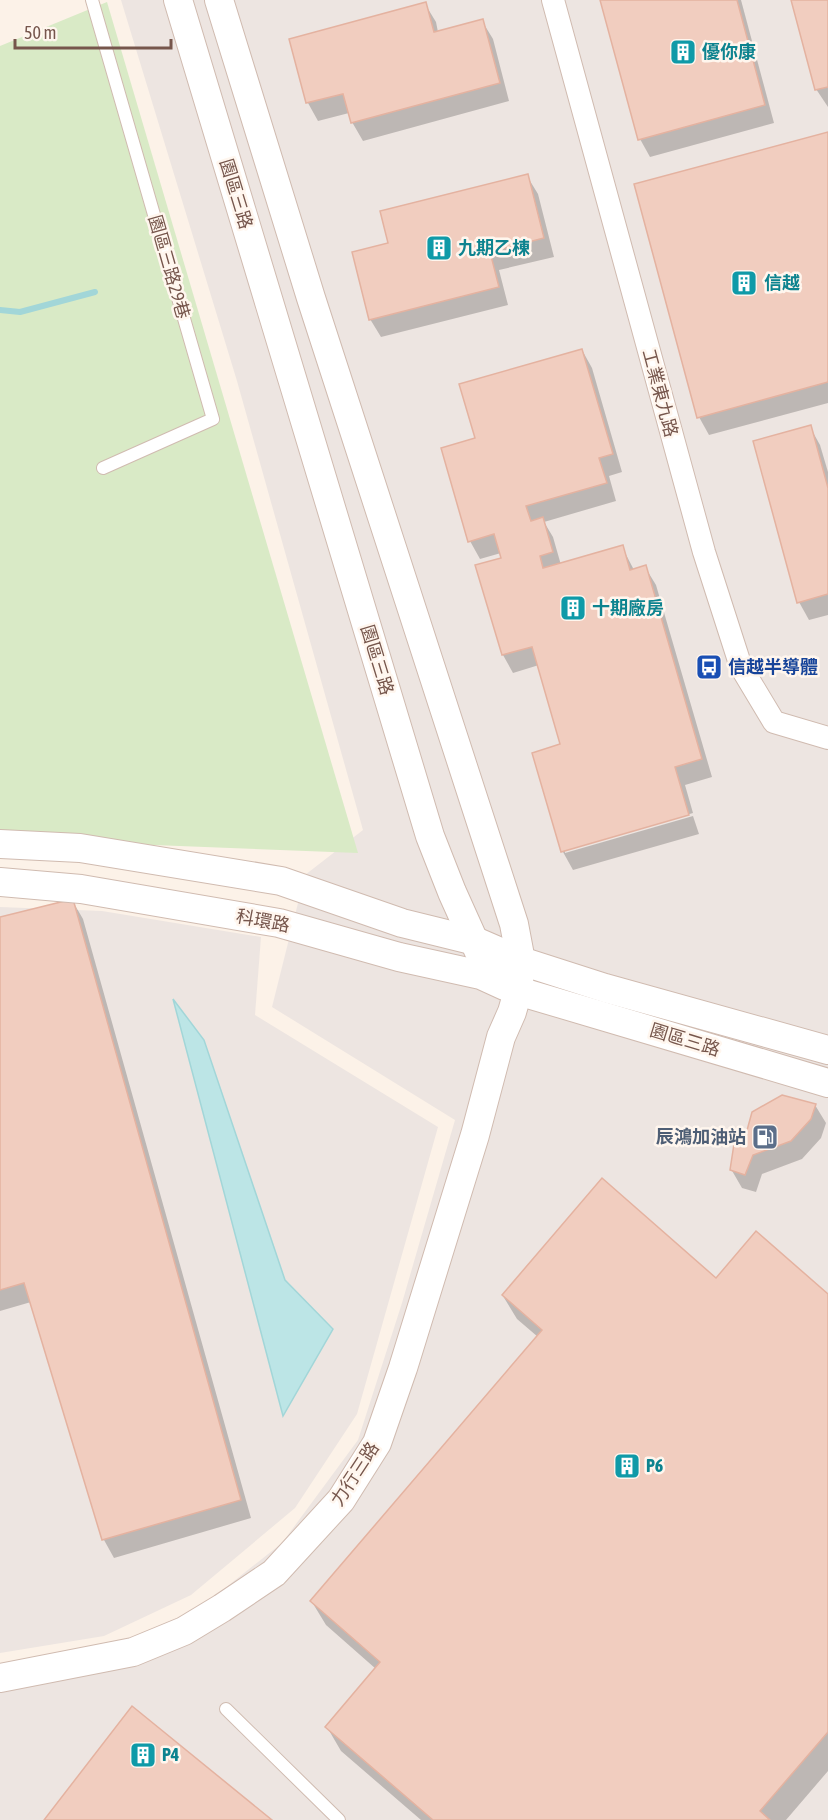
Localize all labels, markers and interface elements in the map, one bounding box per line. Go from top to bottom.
scale bar [15,12,171,50]
text: 50 m [24,22,56,43]
building icon: 優你康 [668,37,698,67]
place label: 優你康 [702,41,756,62]
street label: 園區三路 [216,156,257,231]
street label: 園區三路29巷 [145,213,194,321]
building icon: 九期乙棟 [424,233,454,263]
place label: 九期乙棟 [458,237,530,258]
building icon: 信越 [729,268,759,298]
place label: 信越 [764,272,800,293]
street label: 工業東九路 [639,347,682,439]
building icon: 十期廠房 [558,593,588,623]
place label: 十期廠房 [592,597,664,618]
street label: 園區三路 [357,622,398,697]
bus stop icon: 信越半導體 [694,652,724,682]
place label: 信越半導體 [728,656,818,677]
street label: 科環路 [235,905,292,936]
street label: 園區三路 [648,1019,723,1060]
fuel station icon: 辰鴻加油站 [750,1122,780,1152]
place label: 辰鴻加油站 [656,1126,746,1147]
street label: 力行三路 [326,1438,383,1510]
building icon: P6 [612,1451,642,1481]
place label: P6 [646,1455,663,1476]
building icon: P4 [128,1740,158,1770]
place label: P4 [162,1744,179,1765]

